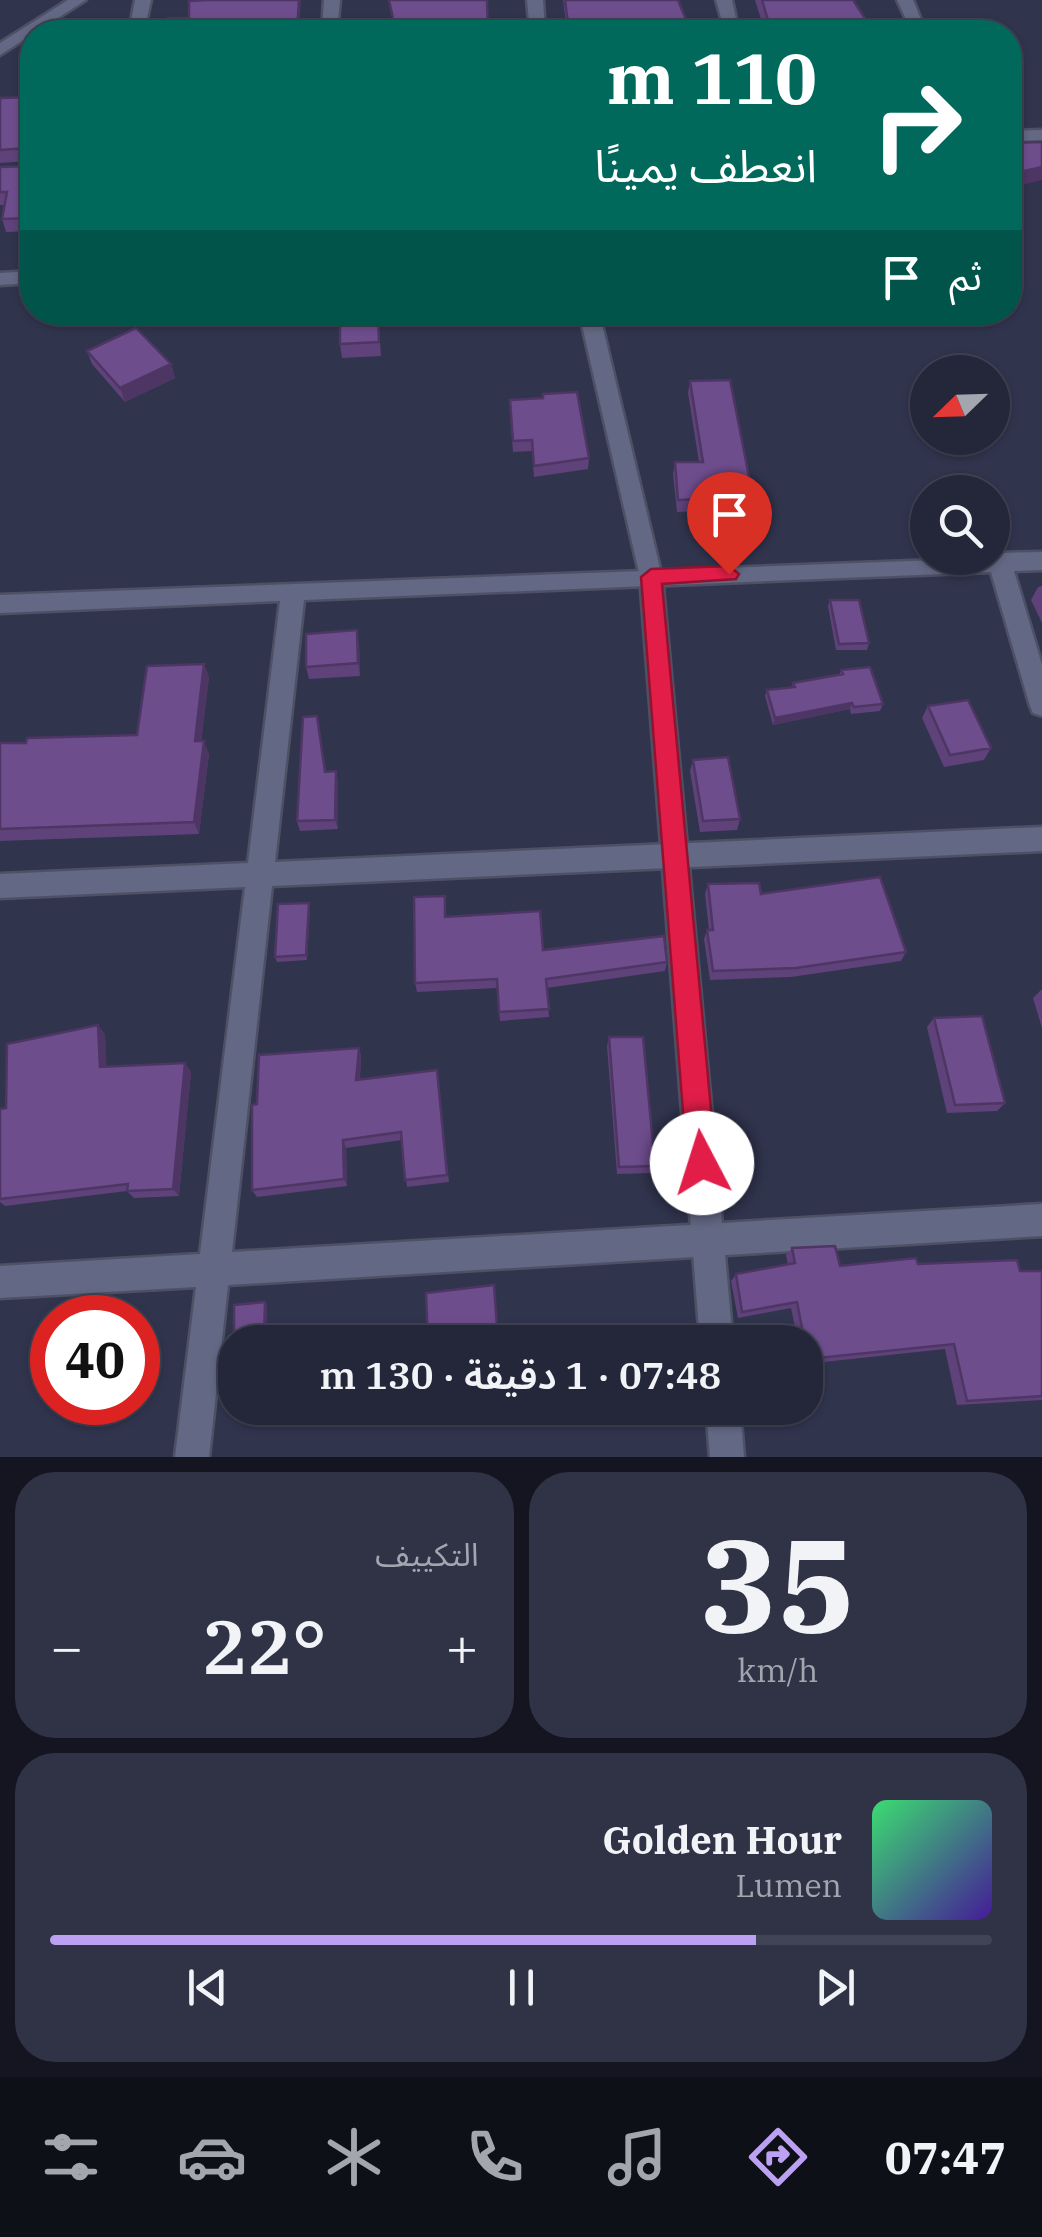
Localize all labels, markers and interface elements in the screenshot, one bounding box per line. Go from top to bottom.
text: 110 m [607,32,817,123]
icon: right [852,60,982,190]
text: انعطف يمينًا [594,136,817,194]
icon: arrive [874,250,929,305]
text: ثم [949,251,982,300]
north arrow [910,355,1010,455]
map controls [910,355,1010,575]
pin [687,472,772,575]
button: search [910,475,1010,575]
icon: arrive [702,487,757,542]
position arrow [650,1111,754,1215]
speed limit sign: 40 [30,1295,160,1425]
text: 07:48 · 1 دقيقة · 130 m [320,1350,721,1399]
text: 35 [700,1499,856,1668]
text: التكييف [375,1533,479,1575]
text: 22° [202,1597,327,1695]
text: − [50,1611,83,1682]
text: + [445,1611,478,1682]
text: km/h [737,1649,818,1691]
text: Golden Hour [602,1815,842,1864]
text: Lumen [735,1864,842,1906]
icon: previous [180,1960,235,2015]
icon: pause [494,1960,549,2015]
icon: next [808,1960,863,2015]
icon: filters [36,2122,106,2192]
icon: car [177,2122,247,2192]
icon: climate [319,2122,389,2192]
icon: phone [460,2122,530,2192]
icon: music [602,2122,672,2192]
icon: directions [743,2122,813,2192]
text: 07:47 [885,2128,1006,2186]

